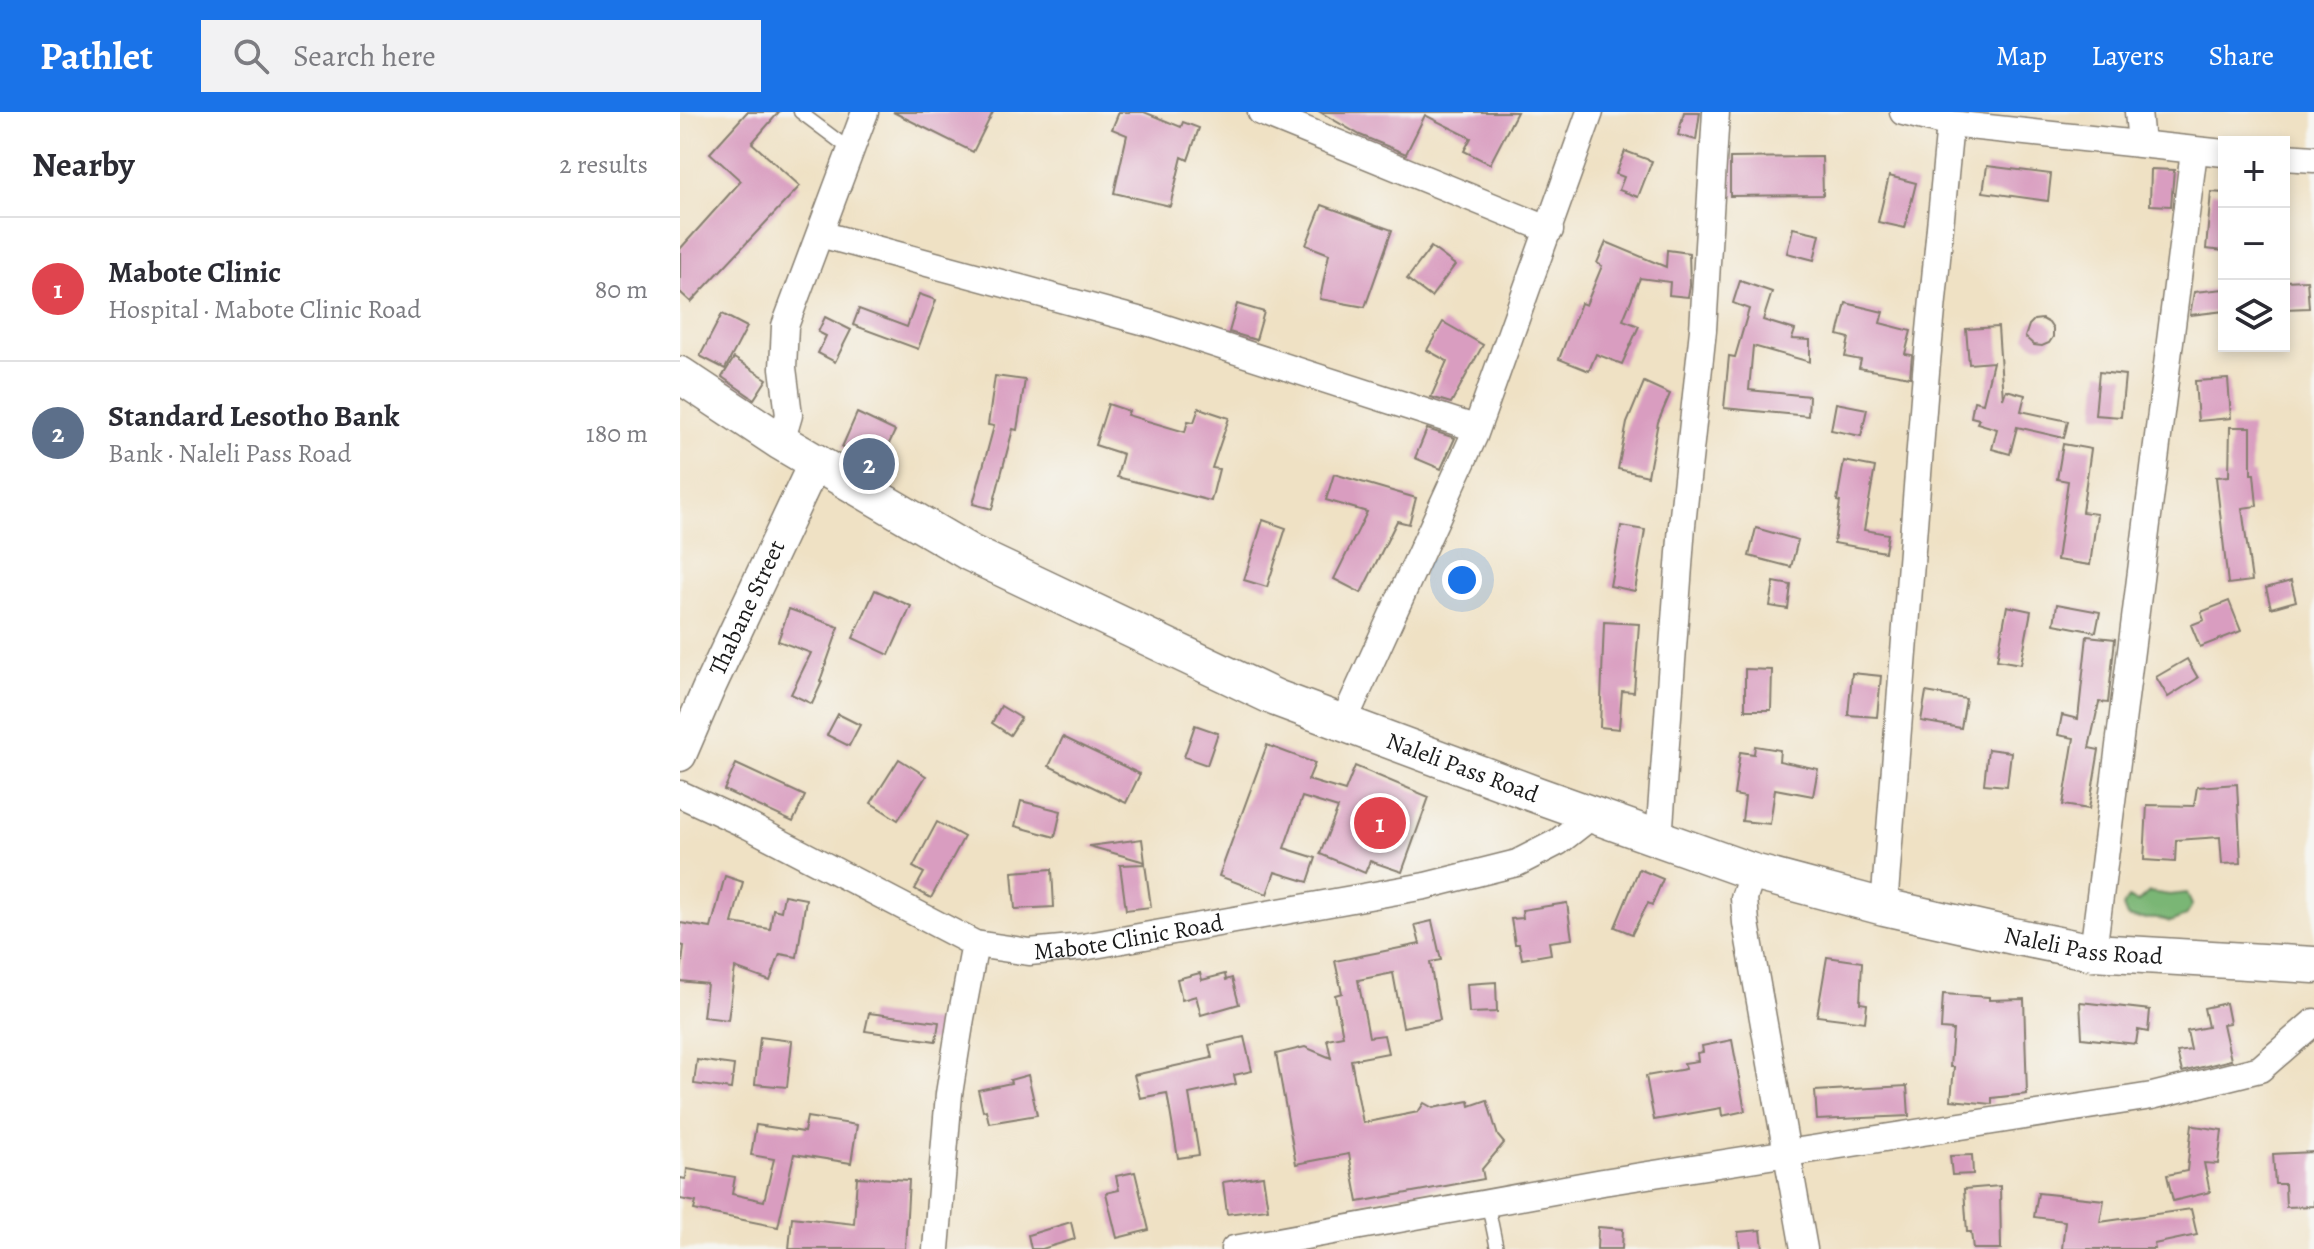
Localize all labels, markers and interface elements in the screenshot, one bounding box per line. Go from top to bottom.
search box [201,20,761,92]
text: Pathlet [40,30,153,82]
icon: search [229,34,273,78]
text: Search here [293,36,436,76]
text: Map [1996,37,2047,75]
text: Layers [2091,37,2164,75]
text: Share [2208,37,2274,75]
map controls [2218,136,2290,352]
button: + [2218,136,2290,208]
text: Nearby [32,141,135,188]
text: 2 results [559,147,648,182]
button: − [2218,208,2290,280]
text: Mabote Clinic [108,252,281,292]
text: 1 [53,272,63,307]
text: 80 m [595,272,648,307]
button: layers [2218,280,2290,352]
text: Hospital · Mabote Clinic Road [108,292,421,327]
text: Standard Lesotho Bank [108,396,400,436]
text: 2 [52,416,64,451]
text: 180 m [586,416,648,451]
pin: 2 [843,434,895,494]
text: Bank · Naleli Pass Road [108,436,351,471]
street label: Thabane Street [701,534,792,680]
your location [1442,560,1482,600]
street label: Naleli Pass Road [1382,724,1543,810]
pin: 1 [1354,793,1406,853]
street label: Mabote Clinic Road [1032,906,1226,968]
street label: Naleli Pass Road [2001,919,2164,972]

